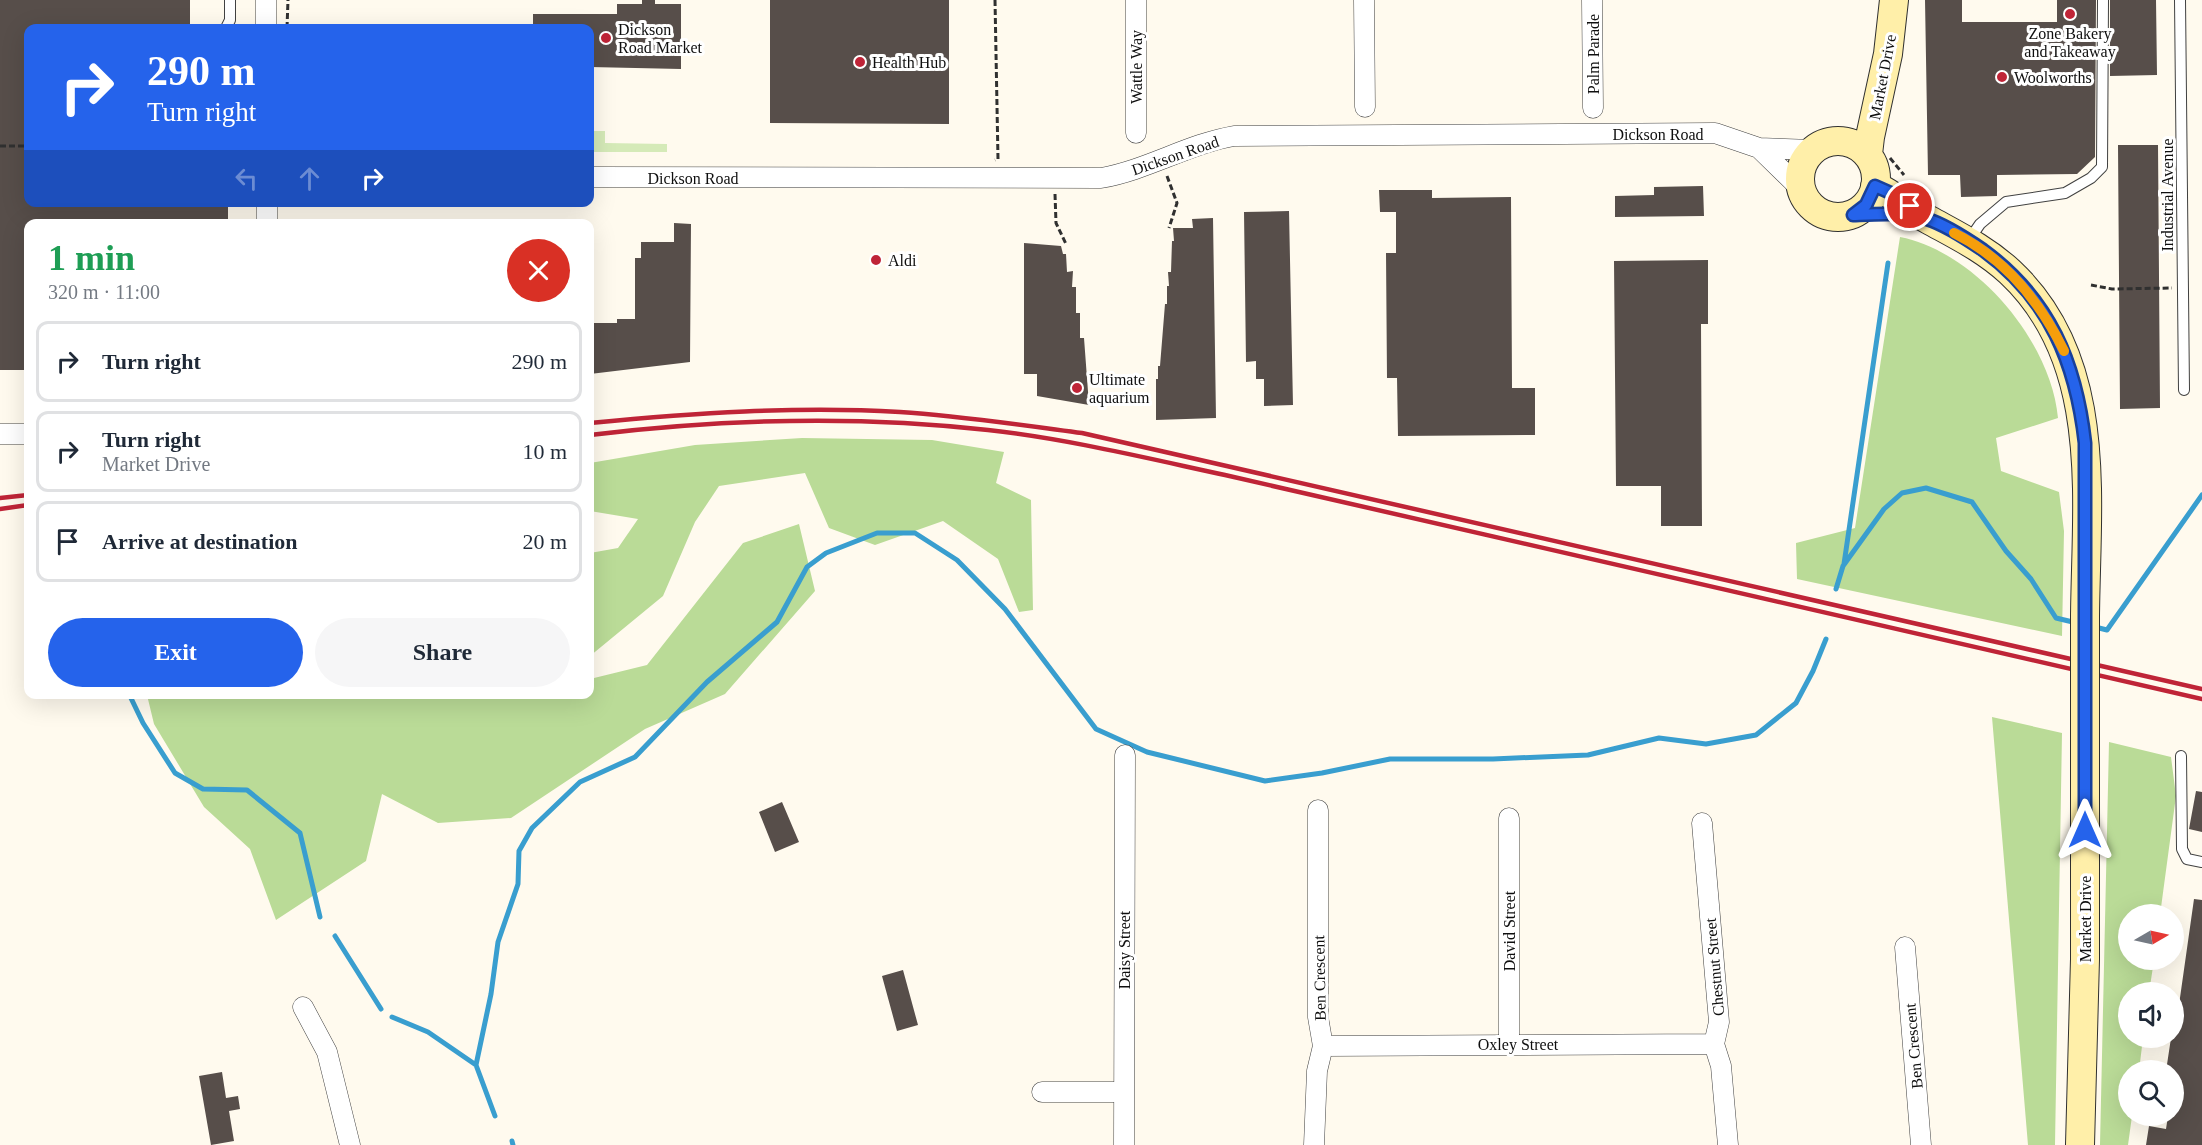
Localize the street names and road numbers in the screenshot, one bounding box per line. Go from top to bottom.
street label: Palm Parade [1585,14,1602,94]
street label: Wattle Way [1128,30,1146,104]
street label: Market Drive [1866,33,1899,121]
street label: Dickson Road [1612,126,1704,143]
street label: Dickson Road [1129,133,1221,178]
street label: Industrial Avenue [2159,138,2176,252]
street label: Dickson Road [647,170,739,187]
street label: Market Drive [2077,876,2094,962]
street label: David Street [1501,890,1518,971]
street label: Daisy Street [1116,910,1134,989]
street label: Chestnut Street [1702,917,1727,1017]
street label: Ben Crescent [1310,934,1329,1021]
street label: Ben Crescent [1901,1002,1926,1089]
street label: Oxley Street [1478,1036,1559,1054]

